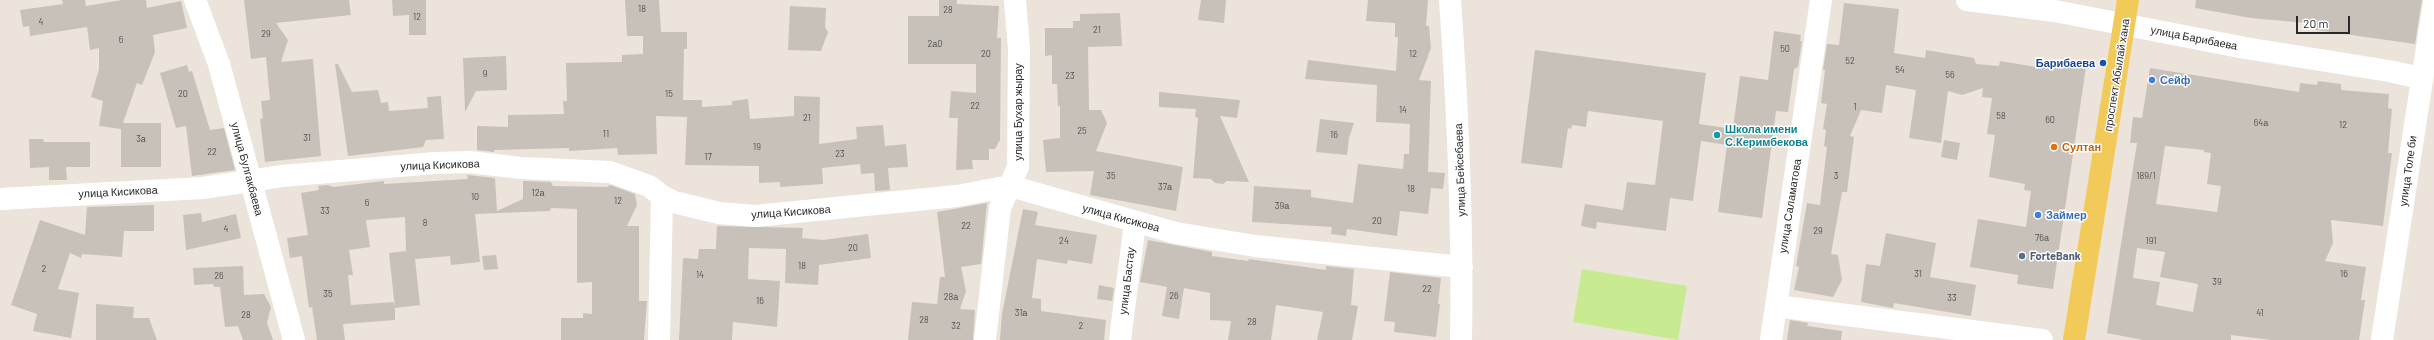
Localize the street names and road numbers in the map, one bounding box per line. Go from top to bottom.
street label: проспект Абылай хана [2102,18,2132,132]
street label: улица Барибаева [2149,23,2239,53]
street label: улица Бухар жырау [1011,63,1025,161]
street label: улица Булгакбаева [228,121,266,217]
street label: улица Бейсебаева [1452,123,1468,217]
street label: улица Толе би [2396,135,2420,207]
street label: улица Кисикова [400,157,480,173]
street label: улица Саламатова [1776,158,1804,254]
street label: улица Кисикова [78,183,158,201]
street label: улица Кисикова [1081,201,1161,235]
street label: улица Кисикова [751,203,831,221]
street label: улица Бастау [1116,247,1138,315]

